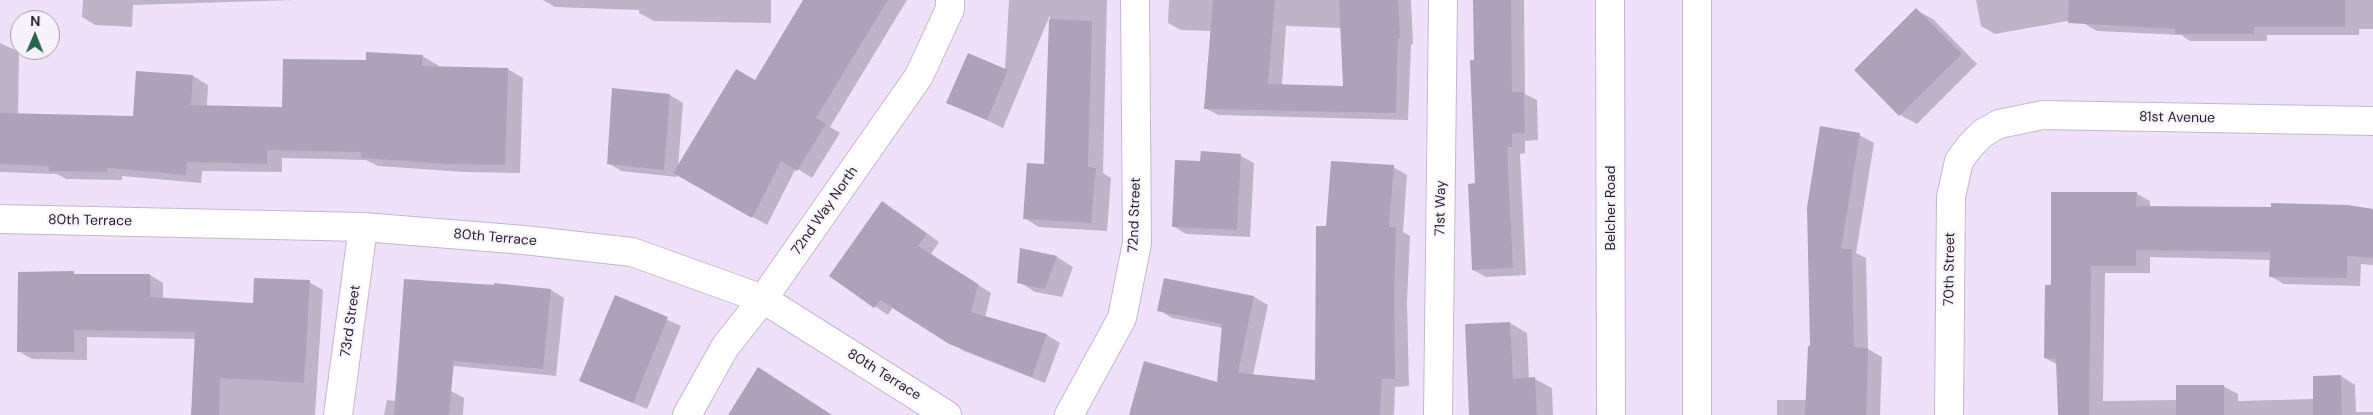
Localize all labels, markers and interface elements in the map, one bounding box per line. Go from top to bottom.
north arrow [10,10,60,60]
text: N [30,12,41,30]
street label: 81st Avenue [2139,109,2215,127]
street label: 72nd Way North [788,164,862,258]
street label: Belcher Road [1603,165,1619,251]
street label: 72nd Street [1125,177,1145,253]
street label: 71st Way [1432,180,1450,236]
street label: 80th Terrace [48,212,132,230]
street label: 80th Terrace [453,226,537,250]
street label: 70th Street [1941,232,1959,306]
street label: 73rd Street [338,284,364,358]
street label: 80th Terrace [844,346,924,404]

